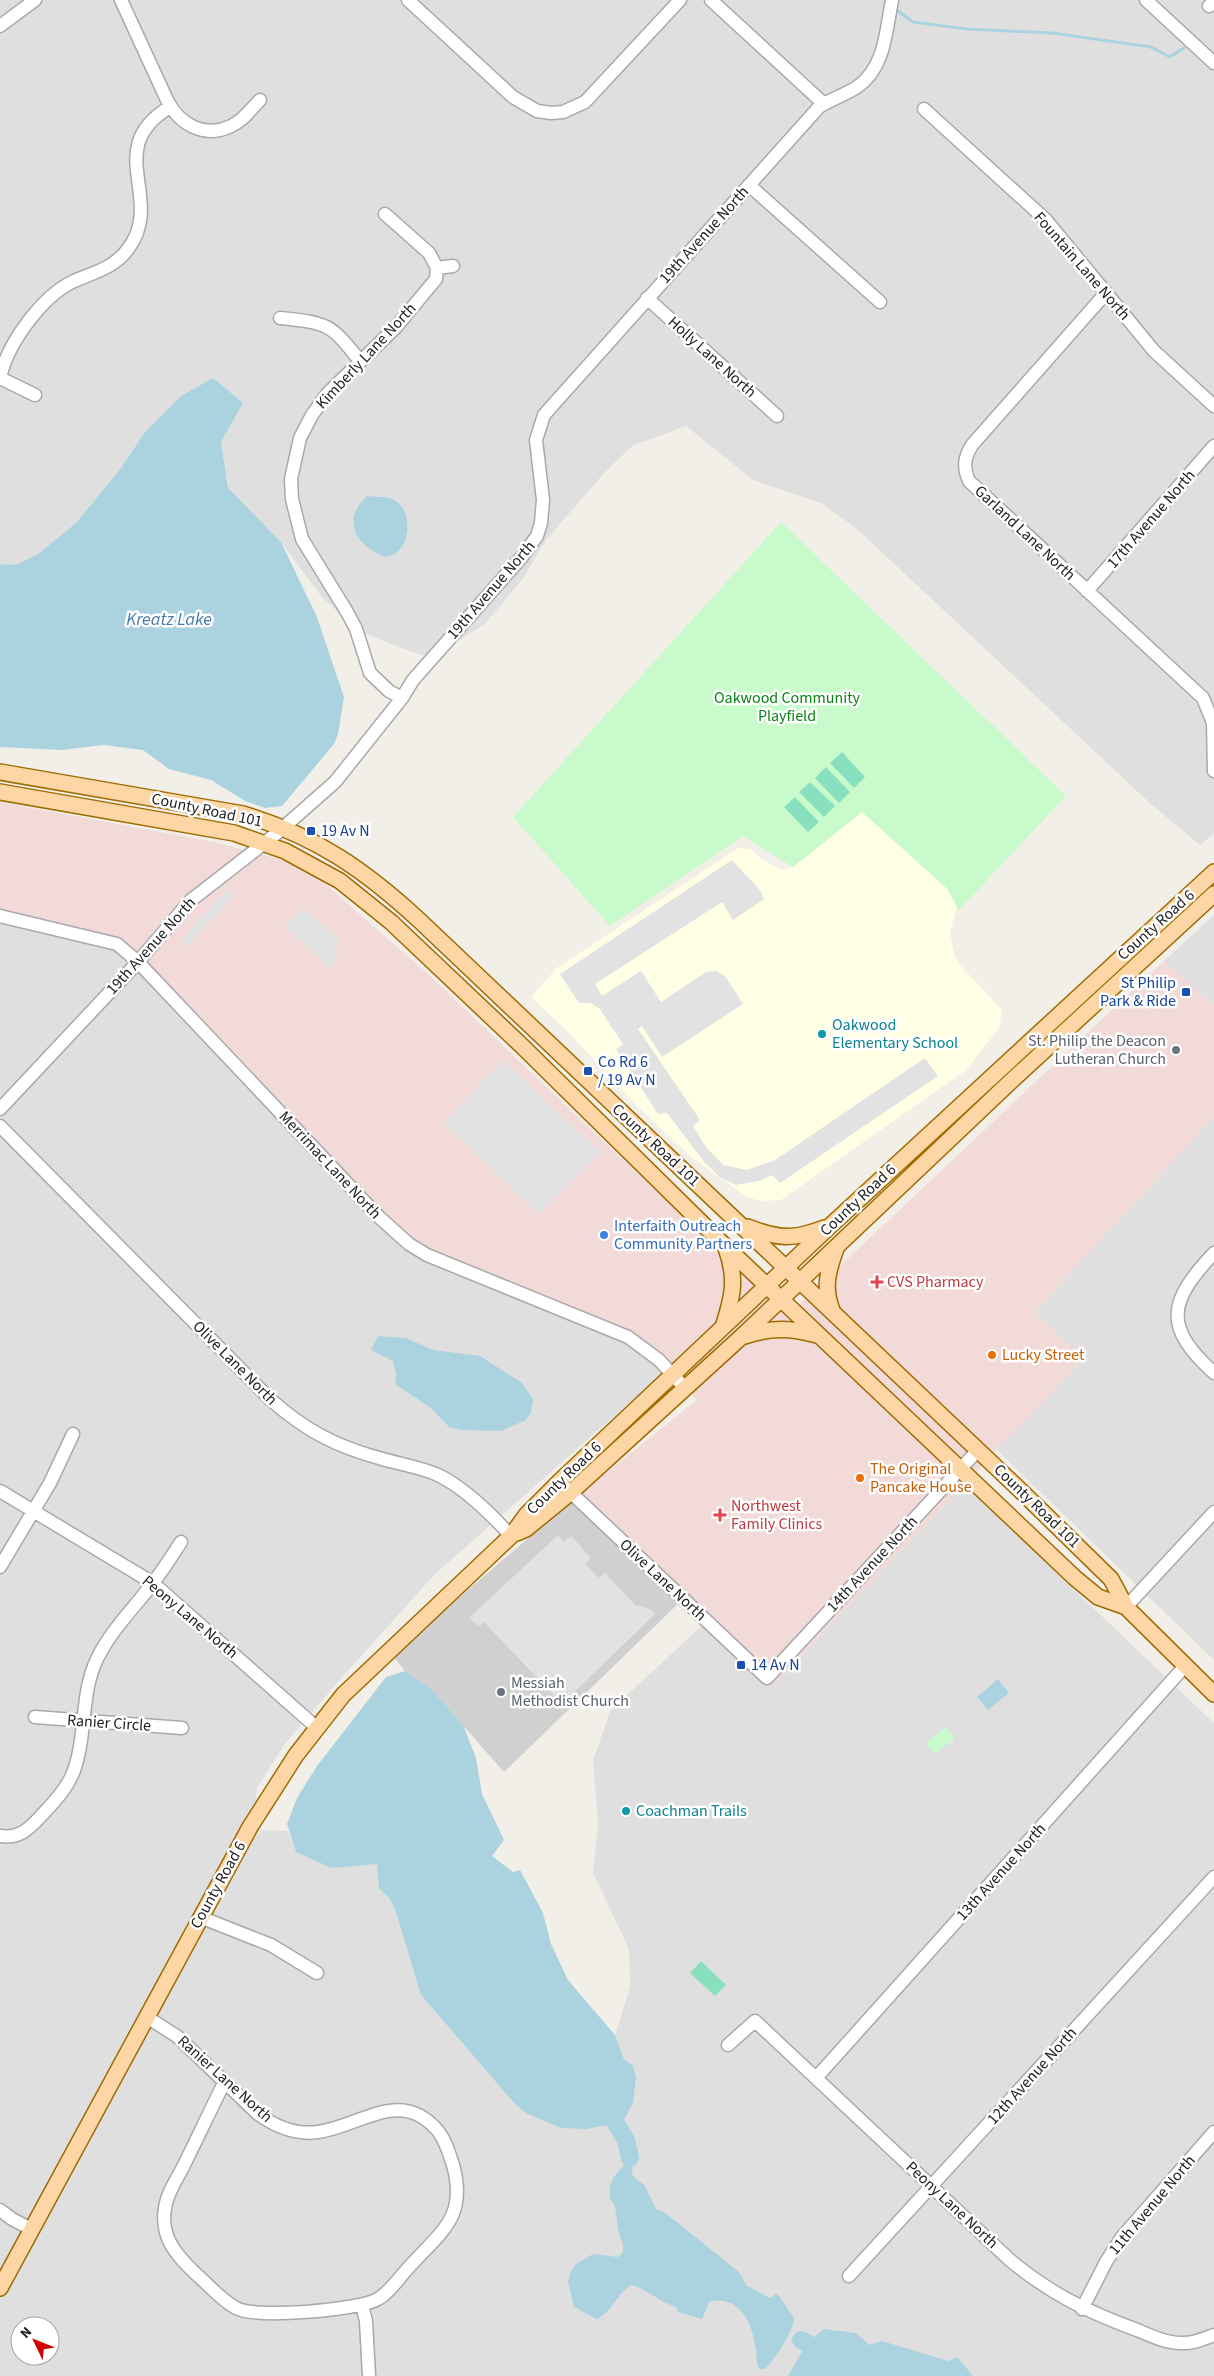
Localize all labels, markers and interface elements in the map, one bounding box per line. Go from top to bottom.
street label: 19th Avenue North [654,181,754,289]
street label: Fountain Lane North [1029,207,1135,325]
street label: Kimberly Lane North [311,298,421,414]
street label: Holly Lane North [663,311,761,403]
street label: 17th Avenue North [1102,465,1200,573]
street label: Garland Lane North [970,480,1080,586]
street label: 19th Avenue North [442,536,540,644]
water label: Kreatz Lake [126,607,212,632]
park label: Oakwood Community Playfield [714,687,861,727]
street label: County Road 101 [150,788,264,832]
place label: 19 Av N [321,820,370,842]
marker: 19 Av N [305,825,317,837]
street label: County Road 6 [1113,884,1199,966]
street label: 19th Avenue North [101,892,201,1000]
place label: St Philip Park & Ride [1100,972,1176,1012]
marker: St Philip Park & Ride [1180,986,1192,998]
place label: Oakwood Elementary School [832,1014,958,1054]
marker: Oakwood Elementary School [816,1028,828,1040]
place label: St. Philip the Deacon Lutheran Church [1028,1030,1166,1070]
marker: St. Philip the Deacon Lutheran Church [1170,1044,1182,1056]
place label: Co Rd 6 / 19 Av N [598,1051,656,1091]
marker: Co Rd 6 / 19 Av N [582,1065,594,1077]
street label: County Road 101 [607,1099,705,1192]
street label: Merrimac Lane North [274,1106,386,1224]
street label: County Road 6 [815,1159,901,1241]
place label: Interfaith Outreach Community Partners [614,1215,752,1255]
marker: Interfaith Outreach Community Partners [598,1229,610,1241]
place label: CVS Pharmacy [887,1271,984,1293]
marker: CVS Pharmacy [871,1276,883,1288]
street label: Olive Lane North [188,1316,282,1410]
place label: Lucky Street [1002,1344,1085,1366]
marker: Lucky Street [986,1349,998,1361]
street label: County Road 6 [522,1436,607,1520]
place label: The Original Pancake House [870,1458,972,1498]
street label: County Road 101 [989,1459,1085,1553]
marker: The Original Pancake House [854,1472,866,1484]
place label: Northwest Family Clinics [731,1495,823,1535]
marker: Northwest Family Clinics [713,1508,727,1522]
street label: 14th Avenue North [822,1511,922,1617]
street label: Olive Lane North [615,1534,711,1626]
street label: Peony Lane North [137,1570,243,1664]
place label: 14 Av N [751,1654,800,1676]
marker: 14 Av N [735,1659,747,1671]
place label: Messiah Methodist Church [511,1672,629,1712]
marker: Messiah Methodist Church [495,1686,507,1698]
street label: Ranier Circle [66,1709,152,1737]
place label: Coachman Trails [636,1800,747,1822]
marker: Coachman Trails [620,1805,632,1817]
street label: 13th Avenue North [951,1818,1051,1926]
street label: County Road 6 [185,1837,251,1933]
street label: 12th Avenue North [982,2022,1082,2130]
street label: Ranier Lane North [173,2030,277,2128]
street label: 11th Avenue North [1104,2150,1200,2260]
street label: Peony Lane North [901,2156,1003,2254]
north arrow [10,2316,60,2366]
text: N [16,2323,37,2343]

